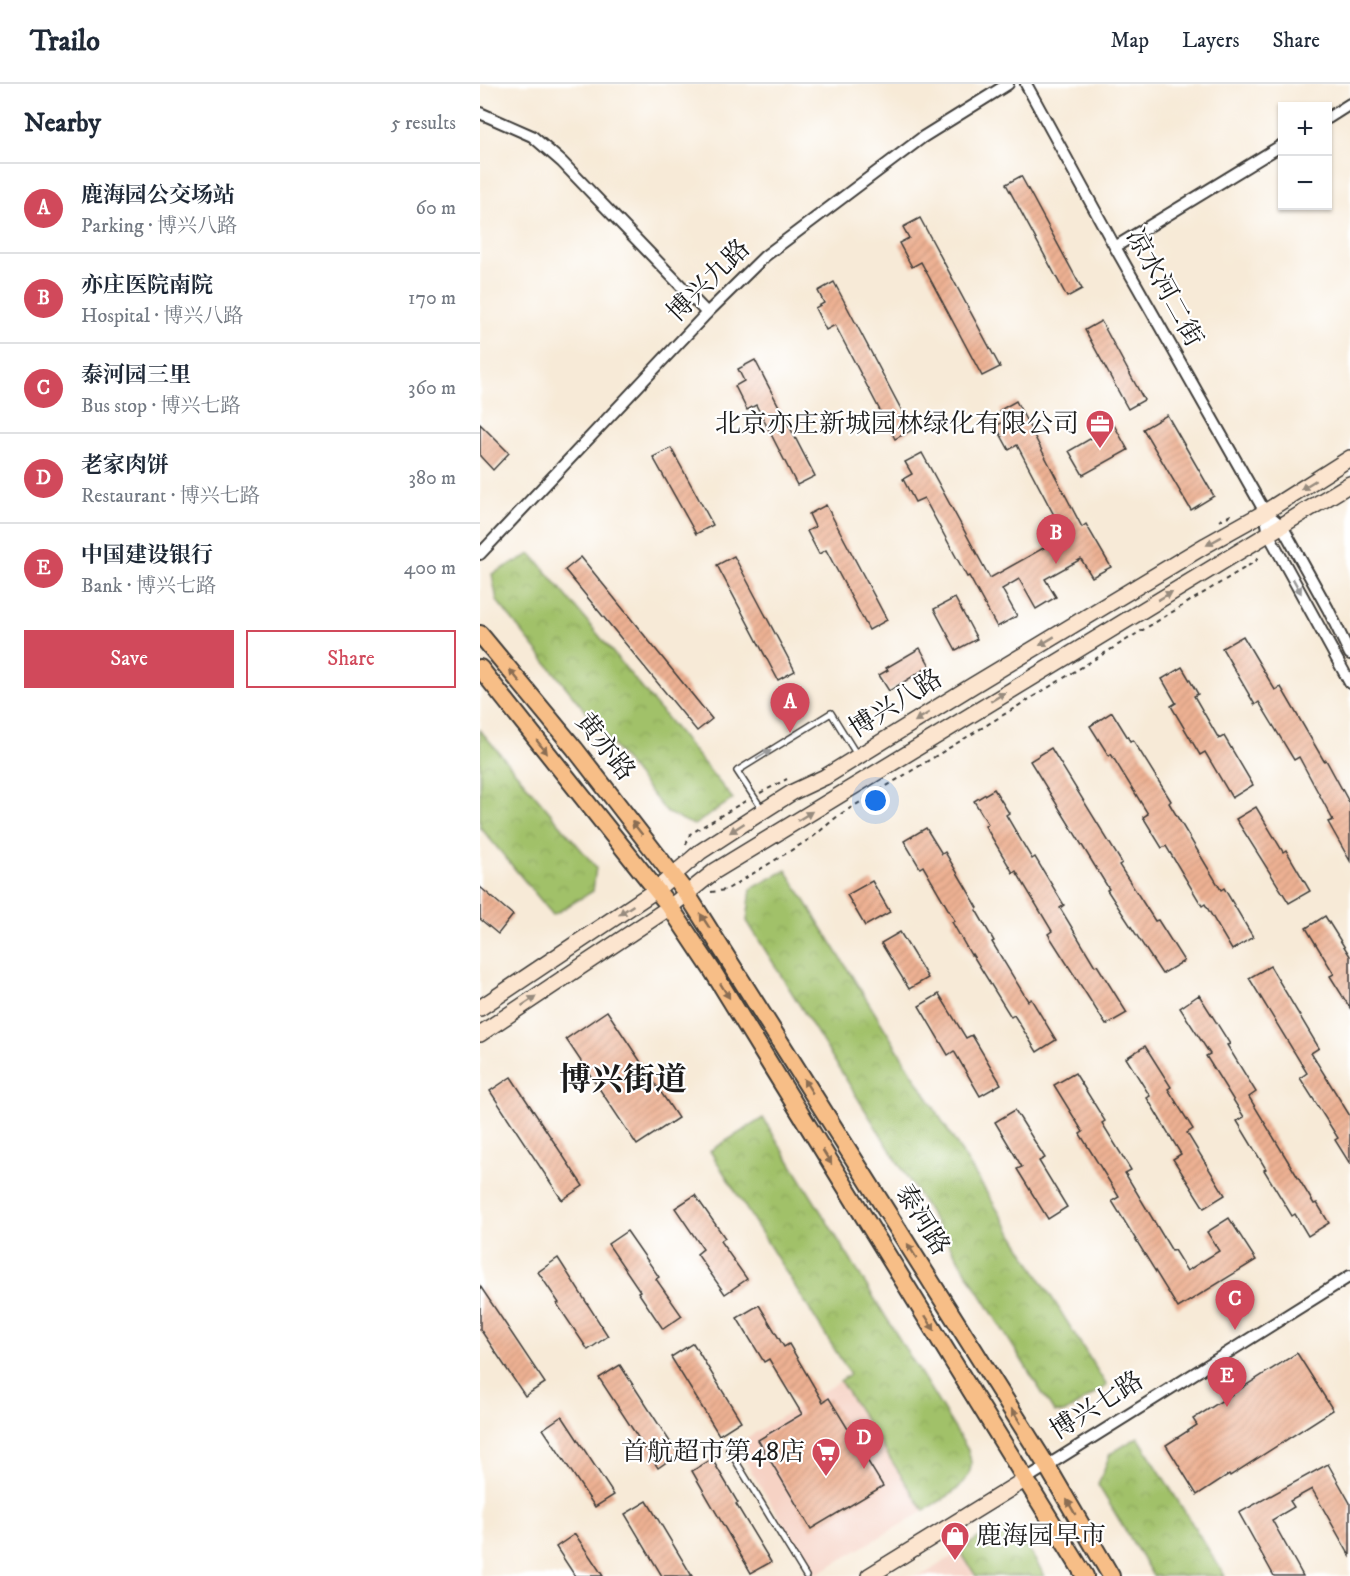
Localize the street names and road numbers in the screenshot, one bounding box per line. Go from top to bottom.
street label: 凉水河二街 [1118,223,1210,353]
street label: 博兴九路 [661,233,757,329]
street label: 博兴八路 [843,662,949,746]
street label: 黄亦路 [568,706,642,788]
street label: 泰河路 [887,1178,957,1262]
street label: 博兴七路 [1044,1364,1150,1448]

